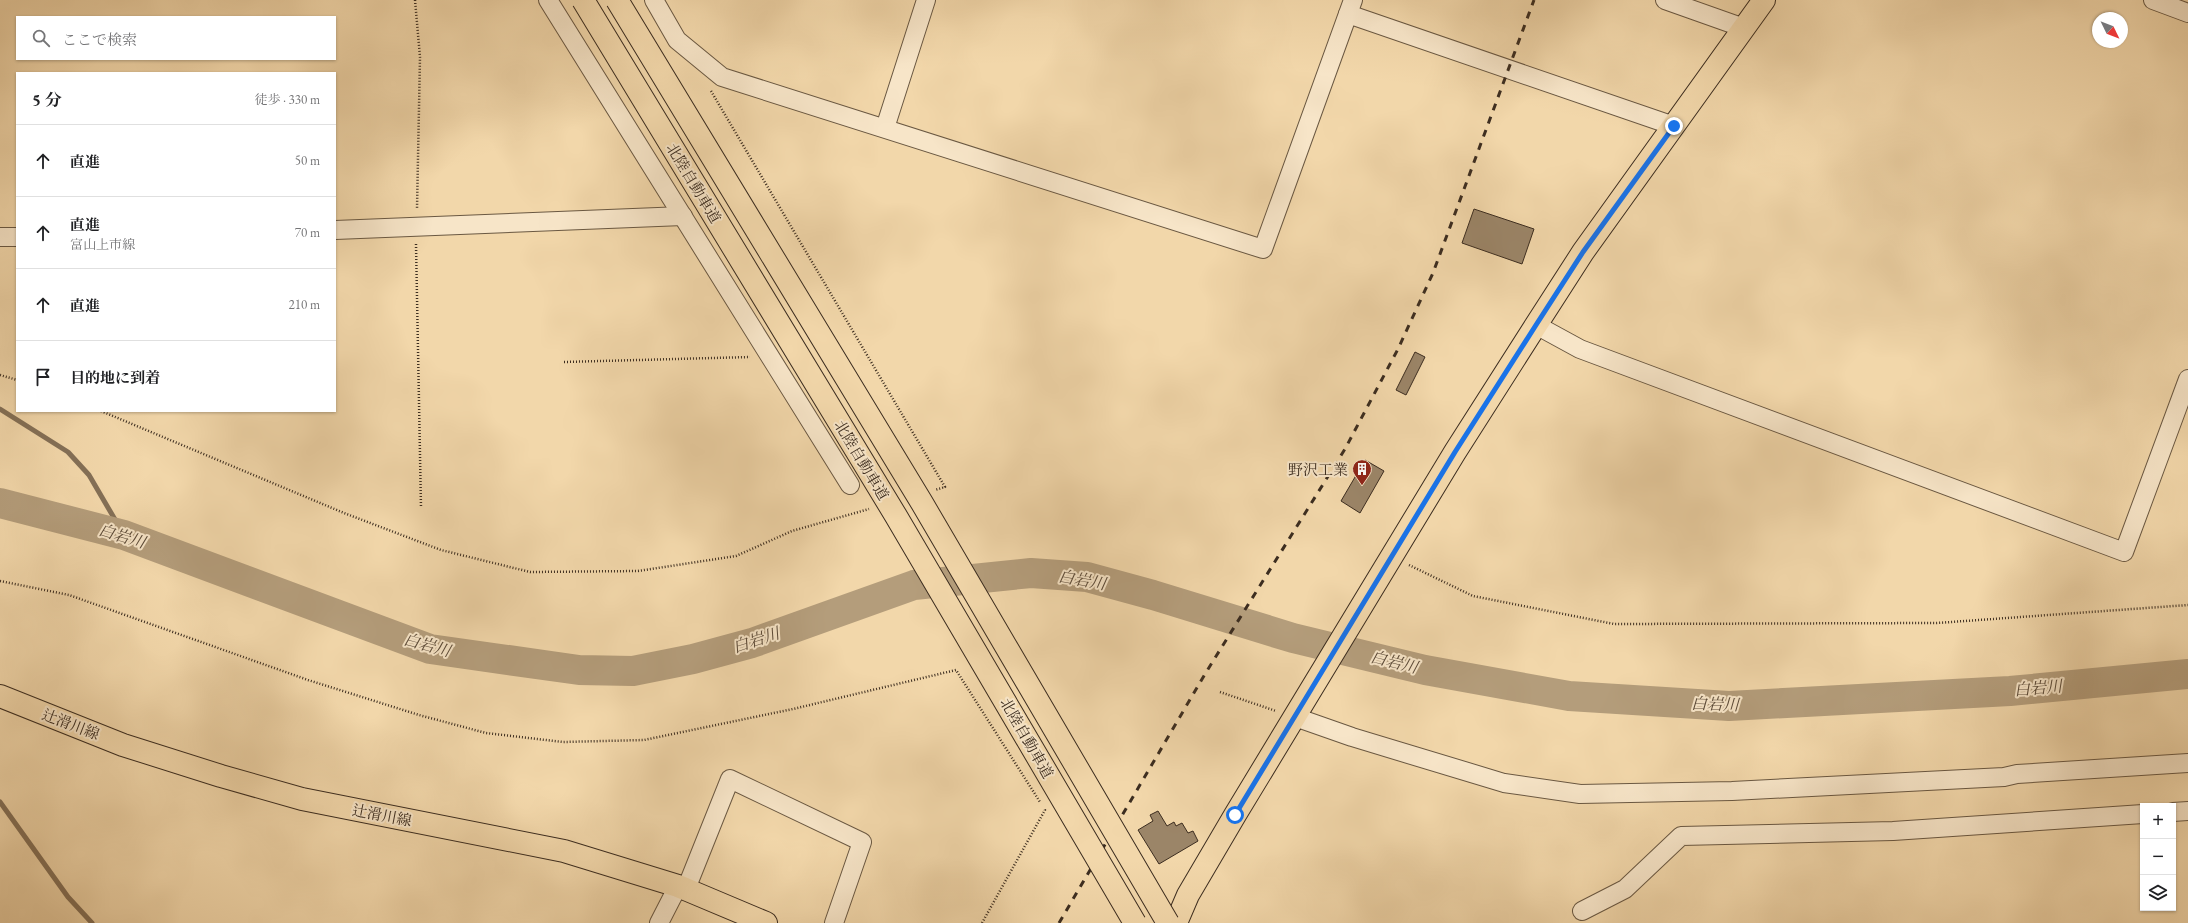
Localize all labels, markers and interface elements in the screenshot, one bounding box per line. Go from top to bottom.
north arrow [2092,12,2128,48]
search box [16,16,336,60]
icon: search [30,27,52,49]
text: ここで検索 [62,30,137,49]
text: 5 分 [32,89,62,111]
text: 徒歩 · 330 m [255,91,320,108]
route end [1665,117,1683,135]
street label: 北陸自動車道 [663,140,725,226]
icon: ahead [32,150,54,172]
text: 直進 [70,152,100,171]
text: 50 m [295,152,320,169]
text: 直進 [70,215,100,234]
icon: ahead [32,222,54,244]
text: 70 m [295,224,320,241]
text: 富山上市線 [70,236,135,253]
icon: ahead [32,294,54,316]
text: 直進 [70,296,100,315]
text: 210 m [289,296,320,313]
icon: arrive [32,366,54,388]
text: 目的地に到着 [70,368,160,387]
street label: 北陸自動車道 [831,417,893,503]
building icon: 野沢工業 [1351,458,1373,486]
place label: 野沢工業 [1288,460,1348,479]
water label: 白岩川 [96,519,150,554]
water label: 白岩川 [1057,565,1109,595]
water label: 白岩川 [730,622,784,657]
water label: 白岩川 [401,629,455,662]
water label: 白岩川 [1368,646,1422,678]
water label: 白岩川 [2013,675,2065,701]
water label: 白岩川 [1691,693,1741,715]
street label: 北陸自動車道 [996,694,1058,782]
street label: 辻滑川線 [40,704,102,744]
street label: 辻滑川線 [351,800,413,830]
map controls [2140,803,2176,911]
button: + [2140,803,2176,839]
route start [1226,806,1244,824]
button: − [2140,839,2176,875]
button: layers [2140,875,2176,911]

